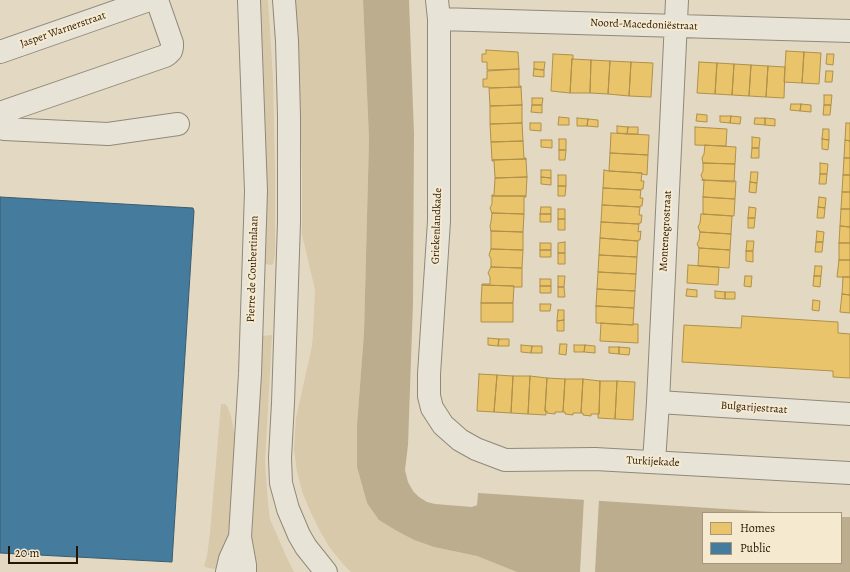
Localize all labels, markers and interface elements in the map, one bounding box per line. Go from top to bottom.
street label: Jasper Warnerstraat [18,9,108,51]
street label: Noord-Macedoniëstraat [590,17,698,33]
street label: Griekenlandkade [429,188,445,264]
street label: Montenegrostraat [657,190,675,272]
street label: Pierre de Coubertinlaan [245,215,261,323]
street label: Bulgarijestraat [720,399,788,417]
street label: Turkijekade [626,454,680,470]
legend [702,512,842,564]
text: Homes [740,520,775,536]
scale bar [10,538,80,564]
text: Public [740,540,771,556]
text: 20 m [15,545,39,561]

